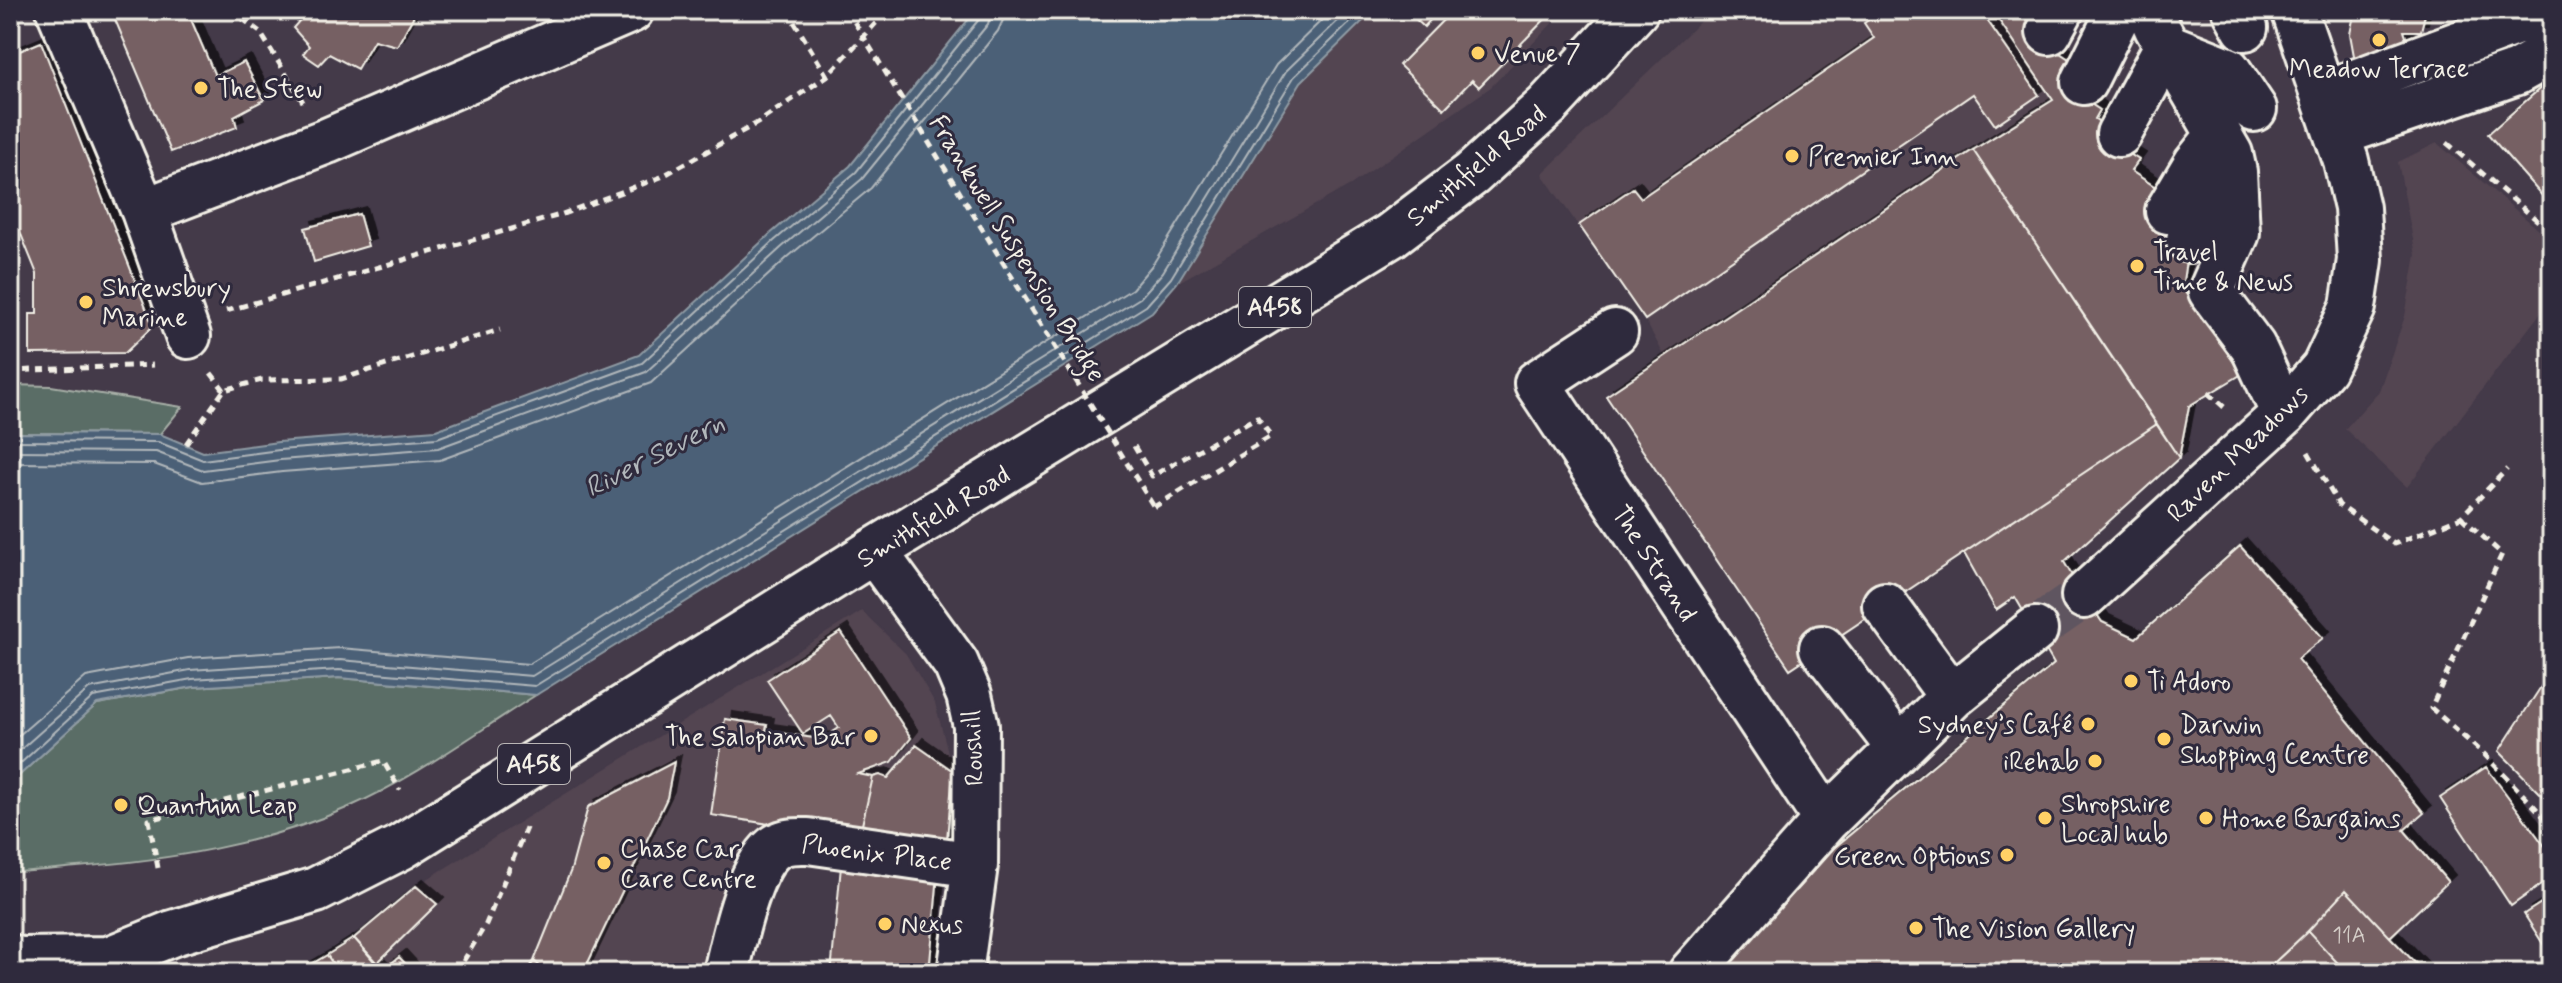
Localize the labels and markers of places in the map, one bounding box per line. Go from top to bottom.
marker: Meadow Terrace [2370,31,2388,49]
place label: Venue 7 [1494,38,1581,72]
marker: Venue 7 [1469,44,1487,62]
place label: Meadow Terrace [2289,53,2469,87]
place label: The Stew [217,73,322,107]
marker: The Stew [192,79,210,97]
place label: Premier Inn [1808,141,1958,175]
marker: Premier Inn [1783,147,1801,165]
place label: Travel Time & News [2153,236,2293,300]
marker: Travel Time & News [2128,257,2146,275]
place label: Shrewsbury Marine [102,272,231,336]
marker: Shrewsbury Marine [77,293,95,311]
place label: Ti Adoro [2147,666,2231,700]
marker: Ti Adoro [2122,672,2140,690]
place label: Sydney’s Café [1918,709,2072,743]
place label: Darwin Shopping Centre [2180,709,2369,773]
marker: Sydney’s Café [2079,715,2097,733]
place label: The Salopian Bar [665,721,855,755]
marker: The Salopian Bar [862,727,880,745]
marker: Darwin Shopping Centre [2155,730,2173,748]
place label: iRehab [2003,746,2079,780]
marker: iRehab [2086,752,2104,770]
place label: Shropshire Local hub [2061,788,2171,852]
place label: Quantum Leap [137,790,297,824]
marker: Quantum Leap [112,796,130,814]
place label: Home Bargains [2222,803,2401,840]
marker: Shropshire Local hub [2036,809,2054,827]
marker: Home Bargains [2197,809,2215,827]
place label: Chase Car Care Centre [620,833,757,897]
place label: Green Options [1834,840,1991,874]
marker: Green Options [1998,846,2016,864]
marker: Chase Car Care Centre [595,854,613,872]
place label: Nexus [901,909,963,943]
place label: The Vision Gallery [1932,913,2135,947]
marker: Nexus [876,915,894,933]
marker: The Vision Gallery [1907,919,1925,937]

